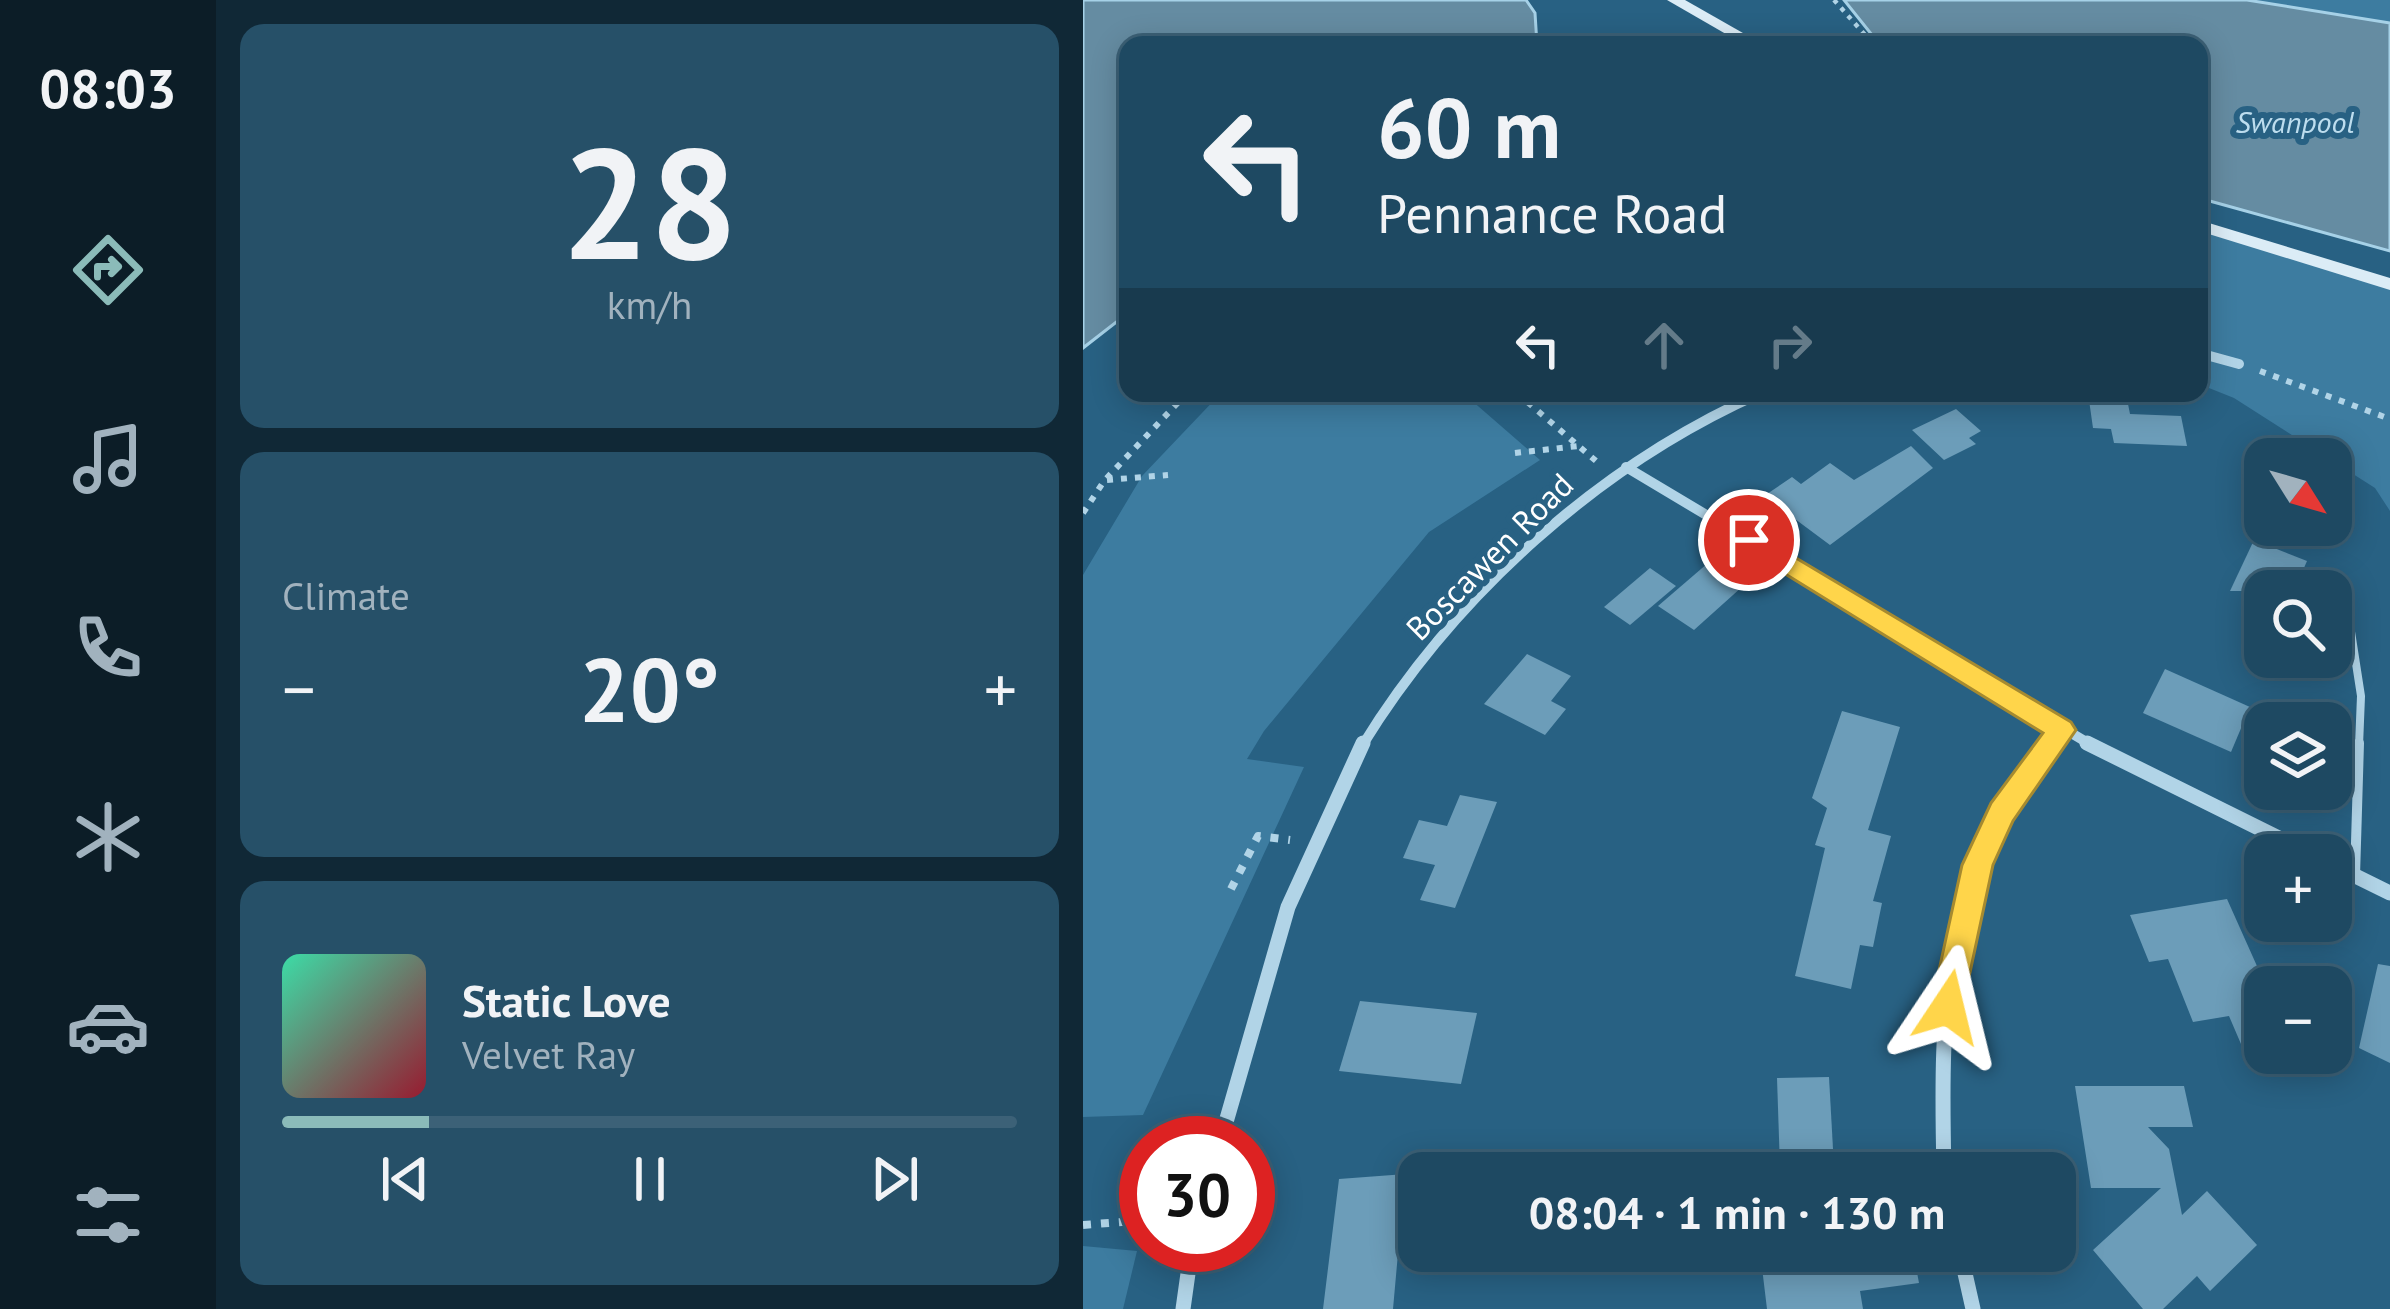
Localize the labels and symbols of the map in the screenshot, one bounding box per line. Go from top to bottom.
water label: Swanpool [2235,102,2355,141]
north arrow [2244,438,2352,546]
street label: Boscawen Road [1396,463,1582,649]
pin [1698,489,1800,591]
position arrow [1885,944,2011,1070]
speed limit sign: 30 [1119,1116,1275,1272]

